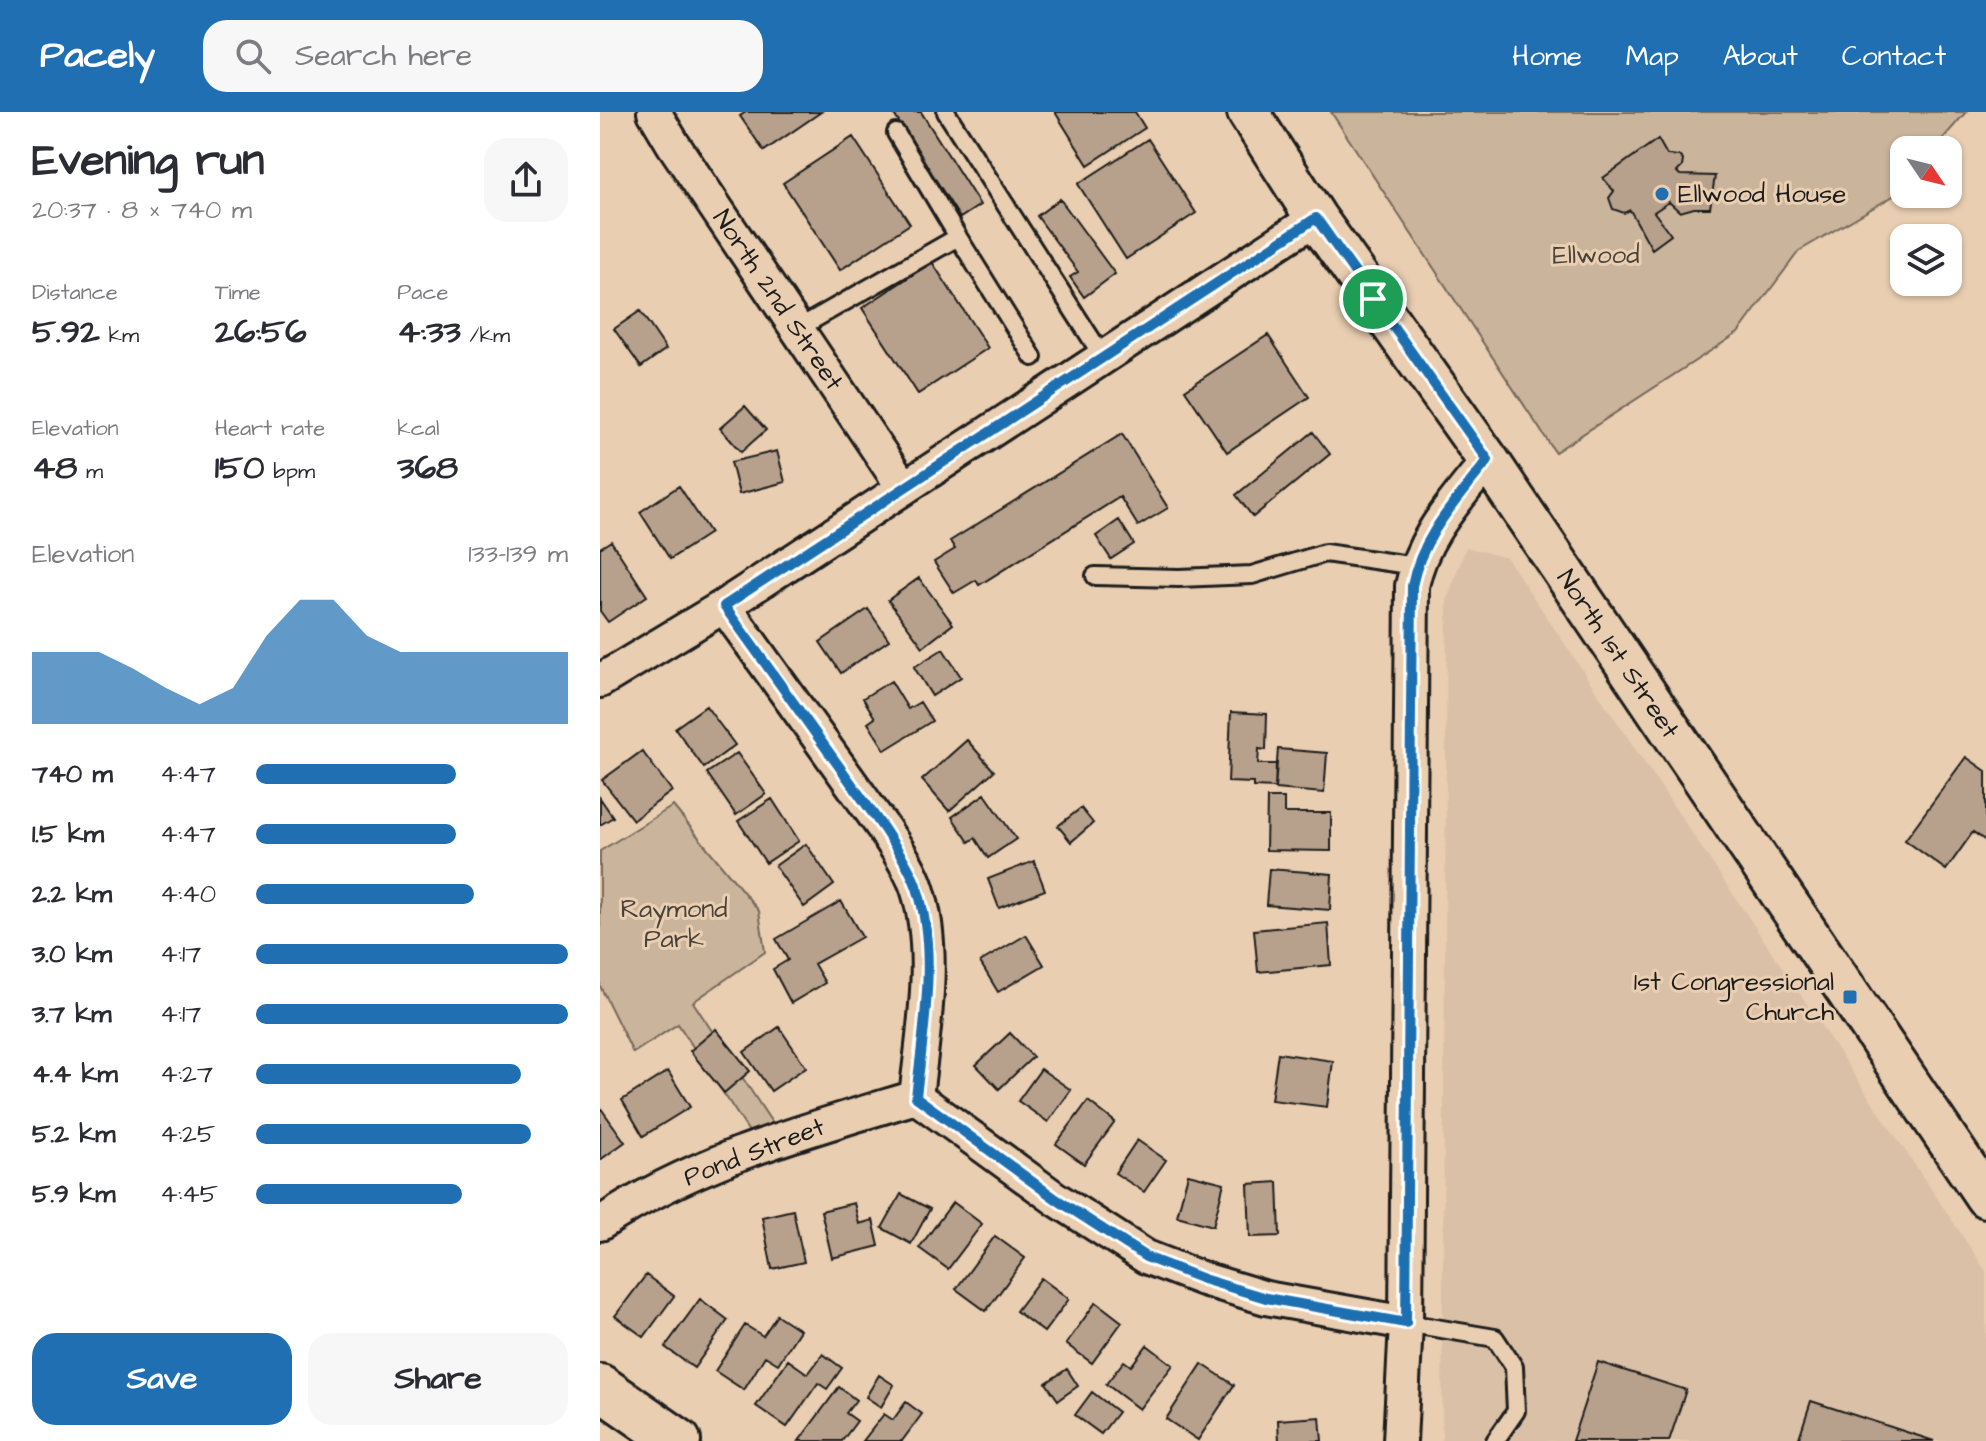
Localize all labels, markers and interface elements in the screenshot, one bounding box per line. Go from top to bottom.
search box [203,20,763,92]
text: Pacely [40,30,155,82]
icon: search [231,34,275,78]
text: Search here [295,35,472,77]
text: Home [1512,37,1582,76]
text: Map [1626,37,1679,76]
text: About [1723,37,1798,76]
text: Contact [1842,37,1946,76]
text: Evening run [32,131,264,192]
north arrow [1890,136,1962,208]
map controls [1890,136,1962,296]
button: share [484,138,568,222]
place label: Ellwood House [1678,176,1846,212]
marker: Ellwood House [1653,185,1671,203]
text: 20:37 · 8 × 740 m [32,192,252,228]
street label: North 2nd Street [704,203,852,398]
button: layers [1890,224,1962,296]
park label: Ellwood [1552,237,1640,273]
pin [1339,265,1407,333]
text: Distance [32,277,118,308]
text: Time [215,277,261,308]
text: Pace [397,277,448,308]
icon: arrive [1351,277,1395,321]
text: 5.92 [32,308,100,356]
text: 26:56 [215,308,307,356]
text: 4:33 [397,308,461,356]
text: km [100,320,139,351]
text: /km [461,320,510,351]
text: Elevation [32,413,119,444]
text: Heart rate [215,413,325,444]
text: kcal [397,413,439,444]
text: 48 [32,444,77,492]
text: 150 [215,444,265,492]
text: 368 [397,444,458,492]
text: m [77,456,103,487]
text: bpm [265,456,315,487]
text: Elevation [32,536,134,572]
text: 133–139 m [468,536,568,572]
street label: North 1st Street [1548,562,1688,746]
text: 740 m [32,756,113,792]
text: 4:47 [160,756,216,792]
text: 1.5 km [32,816,104,852]
text: 4:47 [160,816,216,852]
text: 2.2 km [32,876,112,912]
text: 4:40 [160,876,216,912]
park label: Raymond Park [620,891,728,957]
text: 3.0 km [32,936,112,972]
text: 4:17 [160,936,201,972]
place label: 1st Congressional Church [1634,964,1834,1030]
marker: 1st Congressional Church [1841,988,1859,1006]
text: 3.7 km [32,996,112,1032]
text: 4:17 [160,996,201,1032]
text: 4.4 km [32,1056,118,1092]
text: 4:27 [160,1056,213,1092]
street label: Pond Street [678,1108,830,1195]
text: 5.2 km [32,1116,116,1152]
text: 4:25 [160,1116,215,1152]
text: 5.9 km [32,1176,115,1212]
text: 4:45 [160,1176,218,1212]
button: Save [32,1333,292,1425]
button: Share [308,1333,568,1425]

